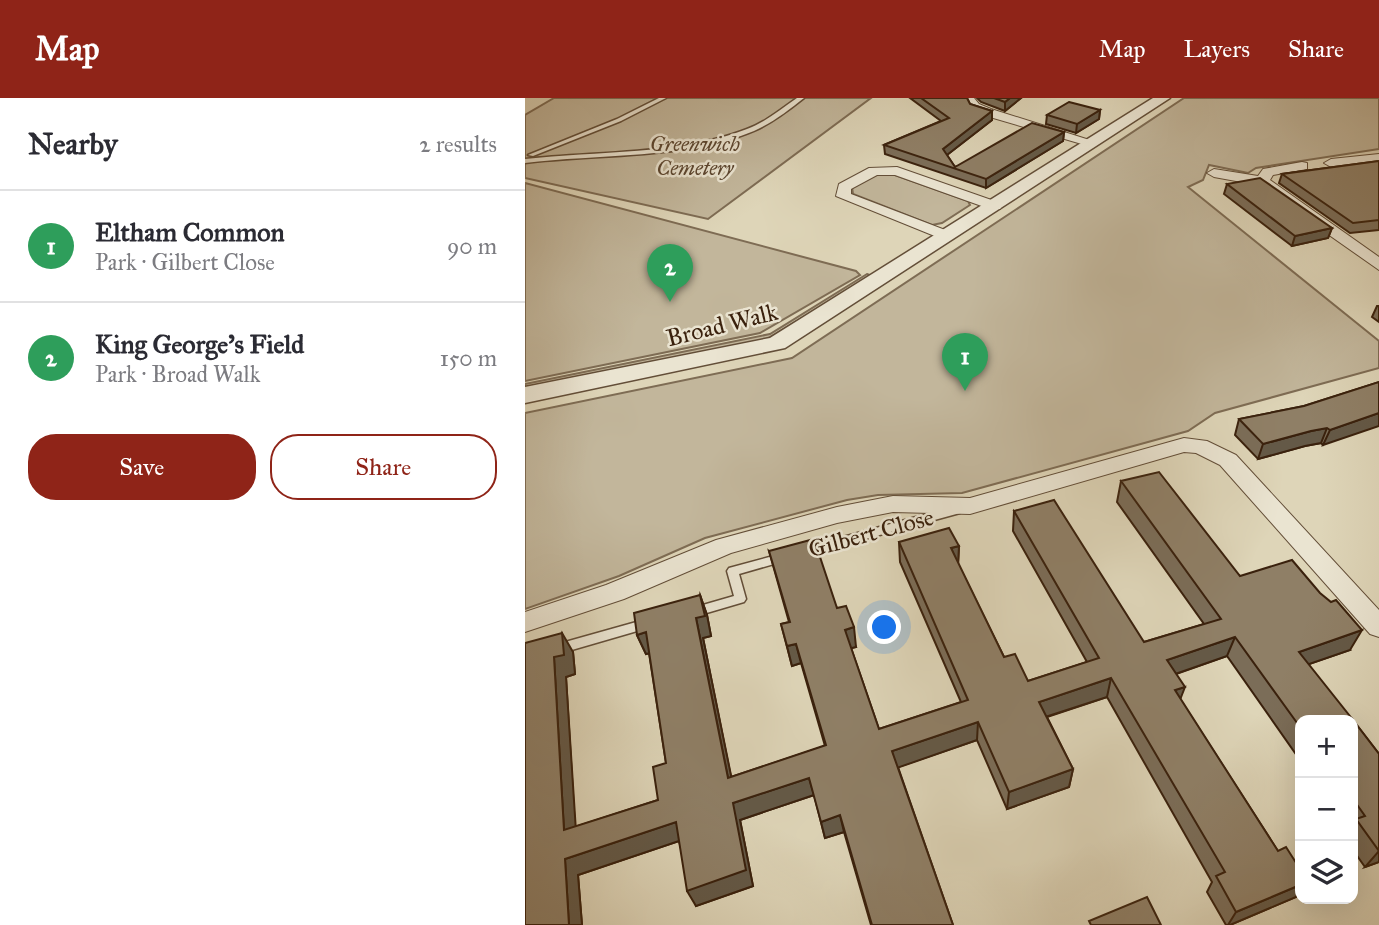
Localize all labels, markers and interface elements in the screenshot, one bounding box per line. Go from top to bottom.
text: Map [35,29,99,69]
text: Map [1099,34,1146,64]
text: Layers [1184,34,1250,64]
text: Share [1288,34,1344,64]
text: Nearby [28,126,118,162]
text: 2 results [419,130,497,158]
park label: Greenwich Cemetery [650,131,740,181]
text: Eltham Common [95,216,285,248]
text: 1 [46,232,56,260]
text: 90 m [447,232,497,260]
pin: 2 [647,244,693,302]
text: Park · Gilbert Close [95,248,275,276]
street label: Broad Walk [663,296,782,353]
text: King George's Field [95,328,304,360]
pin: 1 [942,333,988,391]
text: 2 [45,344,57,372]
text: 150 m [440,344,497,372]
text: Park · Broad Walk [95,360,260,388]
button: Save [28,434,256,500]
button: Share [270,434,497,500]
street label: Gilbert Close [805,502,937,564]
your location [867,610,901,644]
map controls [1295,715,1358,904]
button: + [1295,715,1358,778]
button: − [1295,778,1358,841]
button: layers [1295,841,1358,904]

